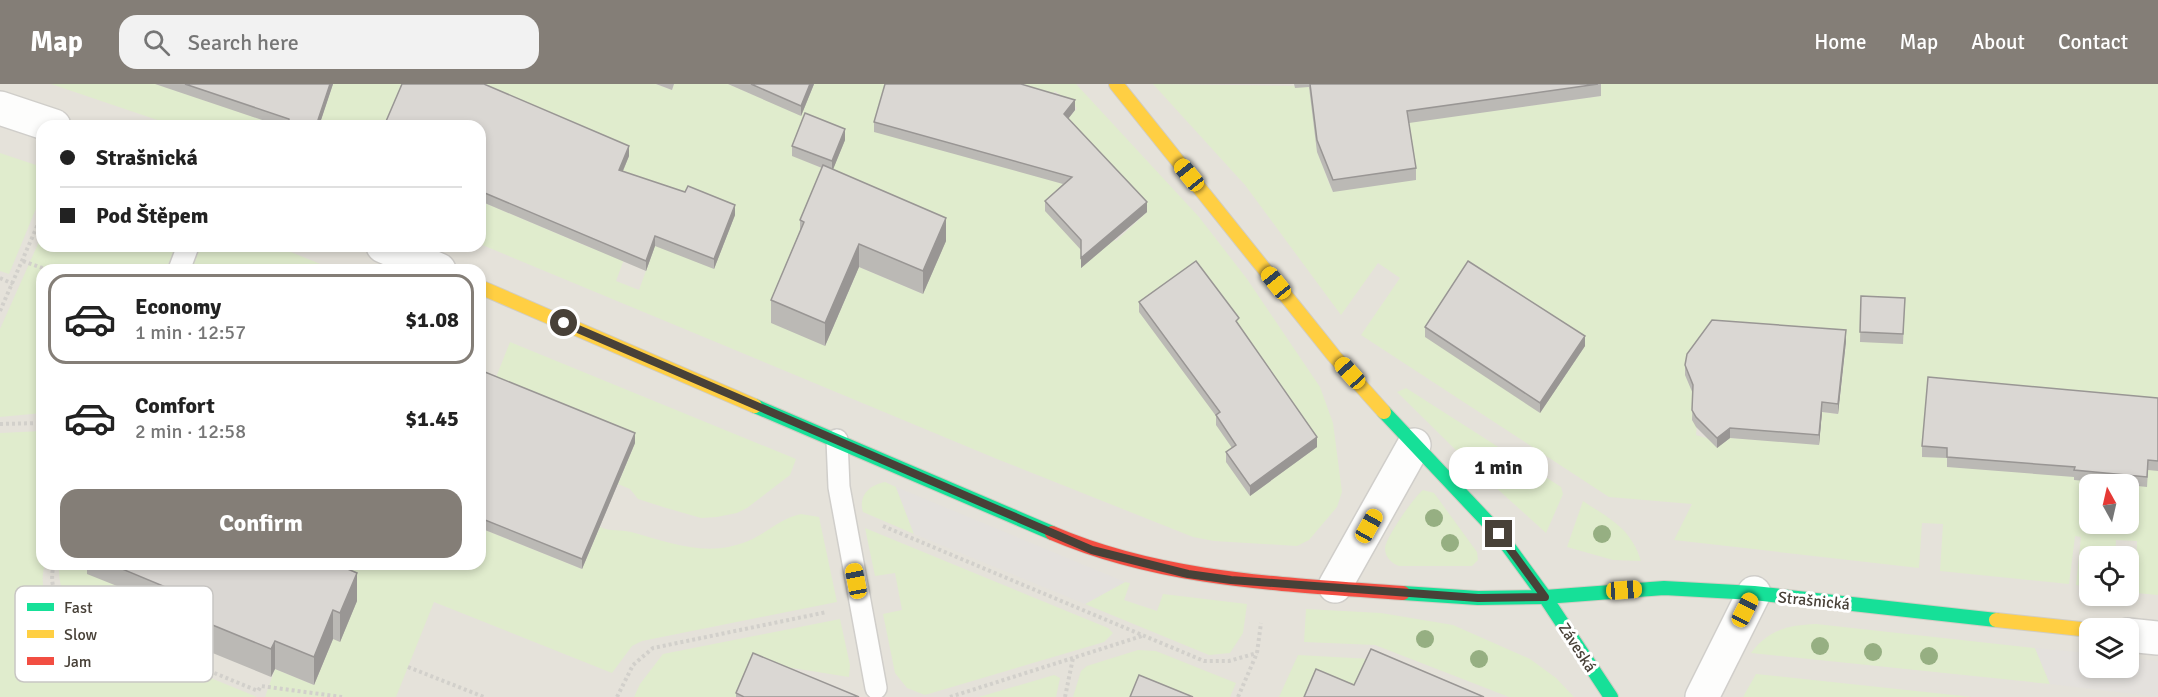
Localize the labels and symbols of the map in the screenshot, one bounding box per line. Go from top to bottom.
car [1171,155,1207,195]
car [1258,263,1294,303]
route start [550,309,577,336]
car [1331,354,1369,392]
callout: 1 min [1450,447,1549,489]
north arrow [2079,474,2139,534]
car [1352,506,1386,546]
route end [1485,520,1512,547]
car [844,562,868,600]
car [1605,580,1643,600]
legend [15,586,213,682]
street label: Strašnická [1777,587,1851,615]
car [1729,590,1761,630]
text: Fast [64,598,93,618]
street label: Záveská [1554,619,1600,676]
text: Slow [64,625,98,645]
text: Jam [64,652,92,672]

